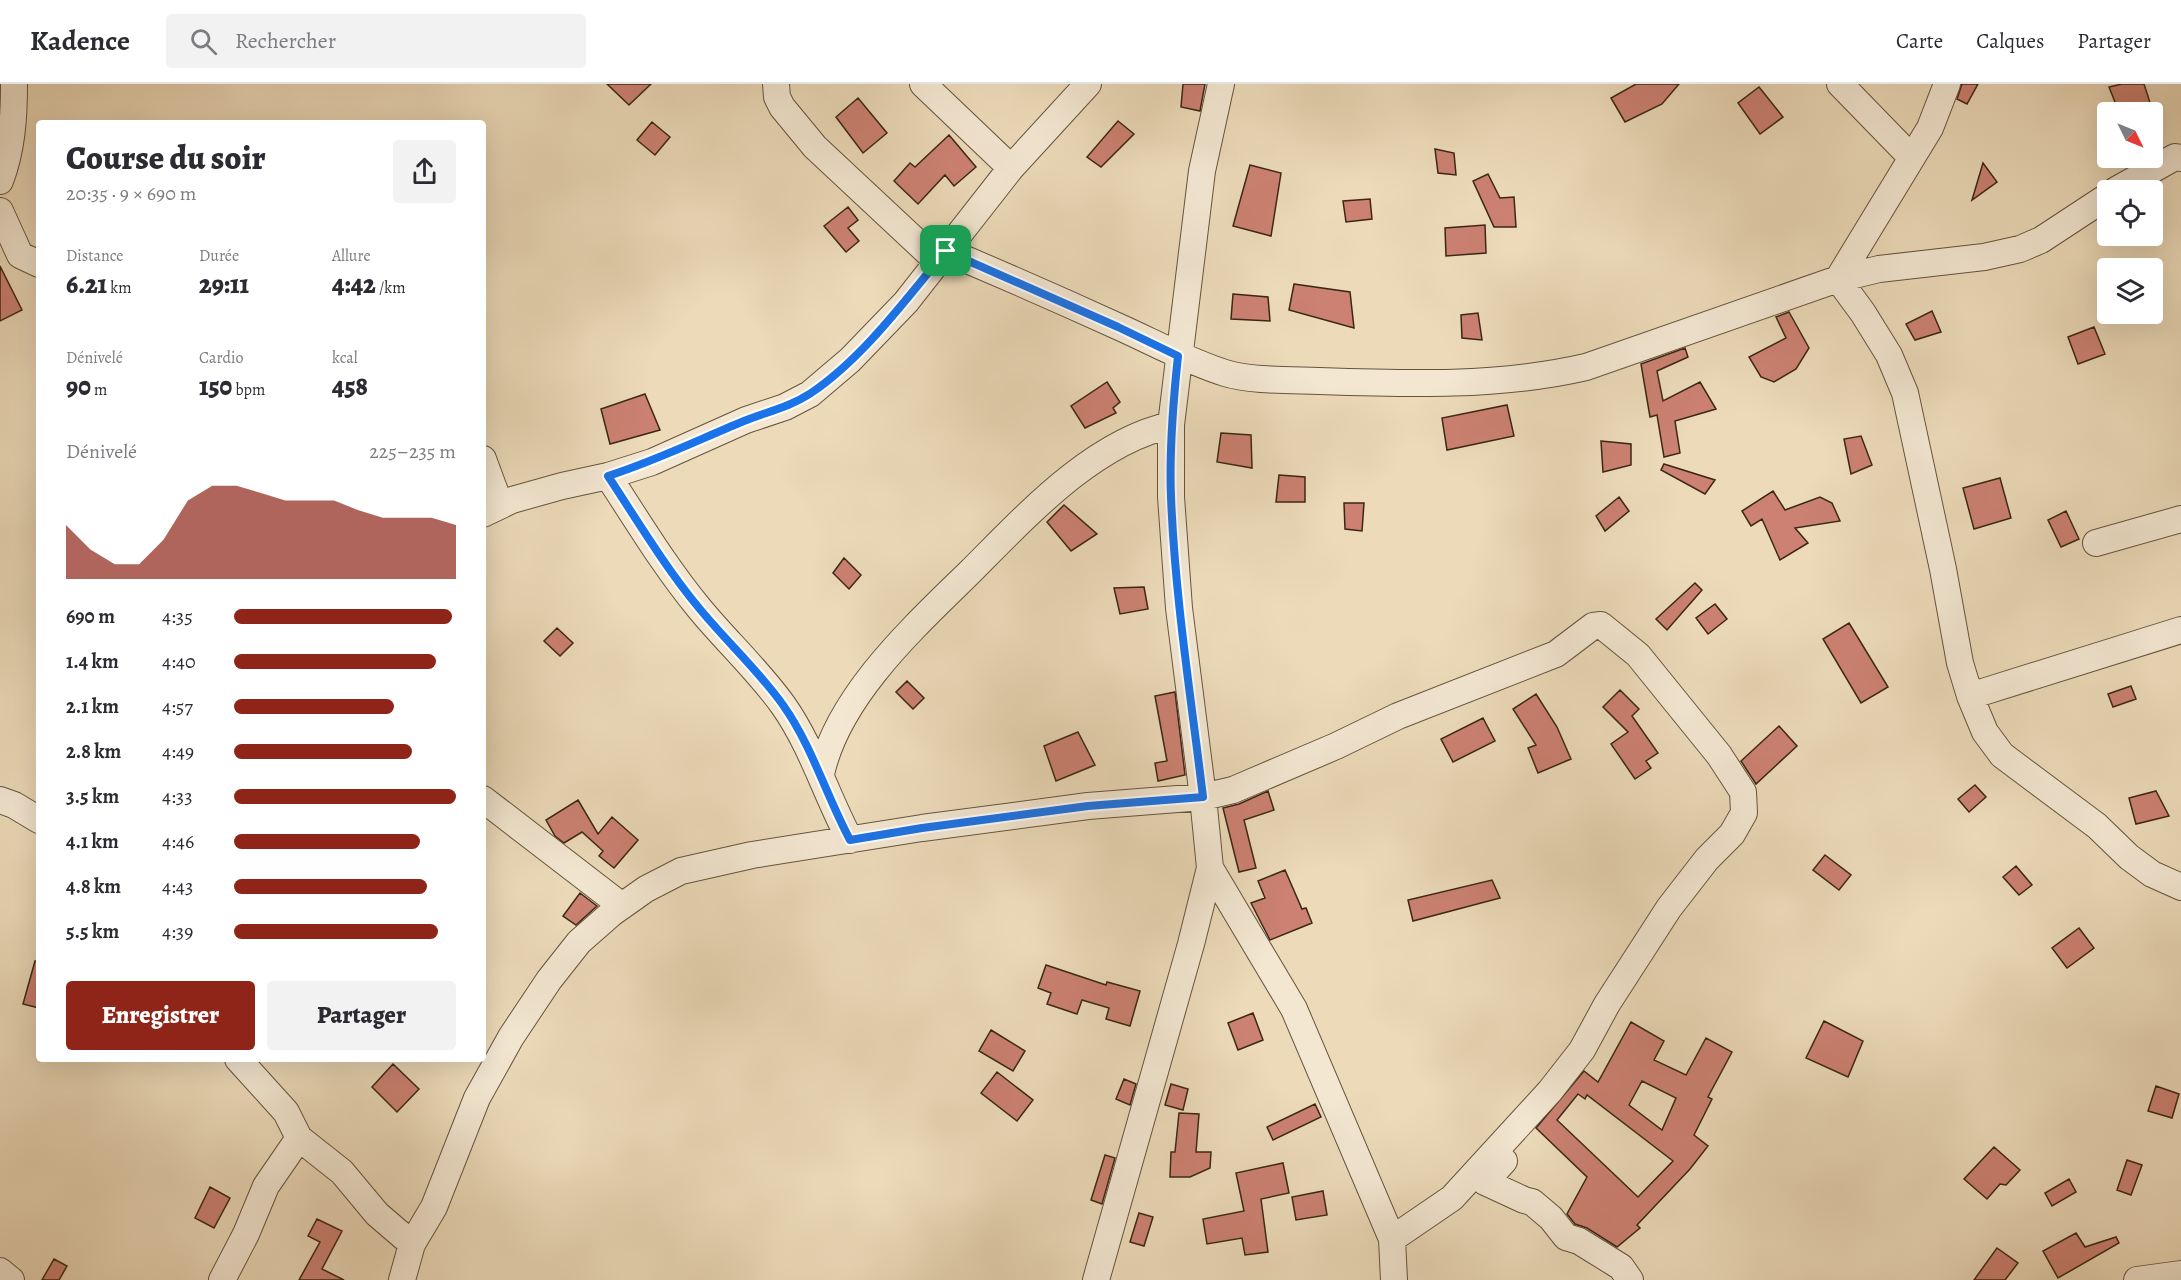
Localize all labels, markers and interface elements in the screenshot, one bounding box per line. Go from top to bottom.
search box [166,14,586,68]
text: Kadence [30,22,130,60]
icon: search [187,25,220,58]
text: Rechercher [235,26,336,56]
text: Carte [1896,27,1943,55]
text: Calques [1976,27,2044,55]
text: Partager [2077,27,2151,55]
north arrow [2097,102,2163,168]
map controls [2097,102,2163,324]
text: Course du soir [66,135,266,180]
button: share [393,140,456,203]
text: 20:35 · 9 × 690 m [66,180,196,207]
button: locate [2097,180,2163,246]
pin [920,225,971,276]
icon: arrive [929,234,962,267]
text: Distance [66,245,123,267]
text: Durée [199,245,239,267]
text: Allure [332,245,371,267]
button: layers [2097,258,2163,324]
text: 6.21 [66,267,107,302]
text: 29:11 [199,267,249,302]
text: 4:42 [332,267,376,302]
text: km [107,277,132,299]
text: /km [376,277,406,299]
text: Dénivelé [66,347,123,369]
text: Cardio [199,347,244,369]
text: kcal [332,347,358,369]
text: 90 [66,369,91,404]
text: 150 [199,369,232,404]
text: 458 [332,369,368,404]
text: m [91,379,107,401]
text: bpm [232,379,265,401]
text: Dénivelé [66,438,137,465]
text: 225–235 m [369,438,456,465]
text: 690 m [66,603,115,630]
text: 4:35 [162,603,193,630]
text: 1.4 km [66,648,119,675]
text: 4:40 [162,648,196,675]
text: 2.1 km [66,693,119,720]
text: 4:57 [162,693,193,720]
text: 2.8 km [66,738,121,765]
text: 4:49 [162,738,194,765]
text: 3.5 km [66,783,119,810]
text: 4:33 [162,783,192,810]
text: 4.1 km [66,828,119,855]
text: 4:46 [162,828,194,855]
text: 4.8 km [66,873,121,900]
text: 4:43 [162,873,193,900]
text: 5.5 km [66,918,119,945]
text: 4:39 [162,918,193,945]
button: Enregistrer [66,981,255,1050]
button: Partager [267,981,456,1050]

